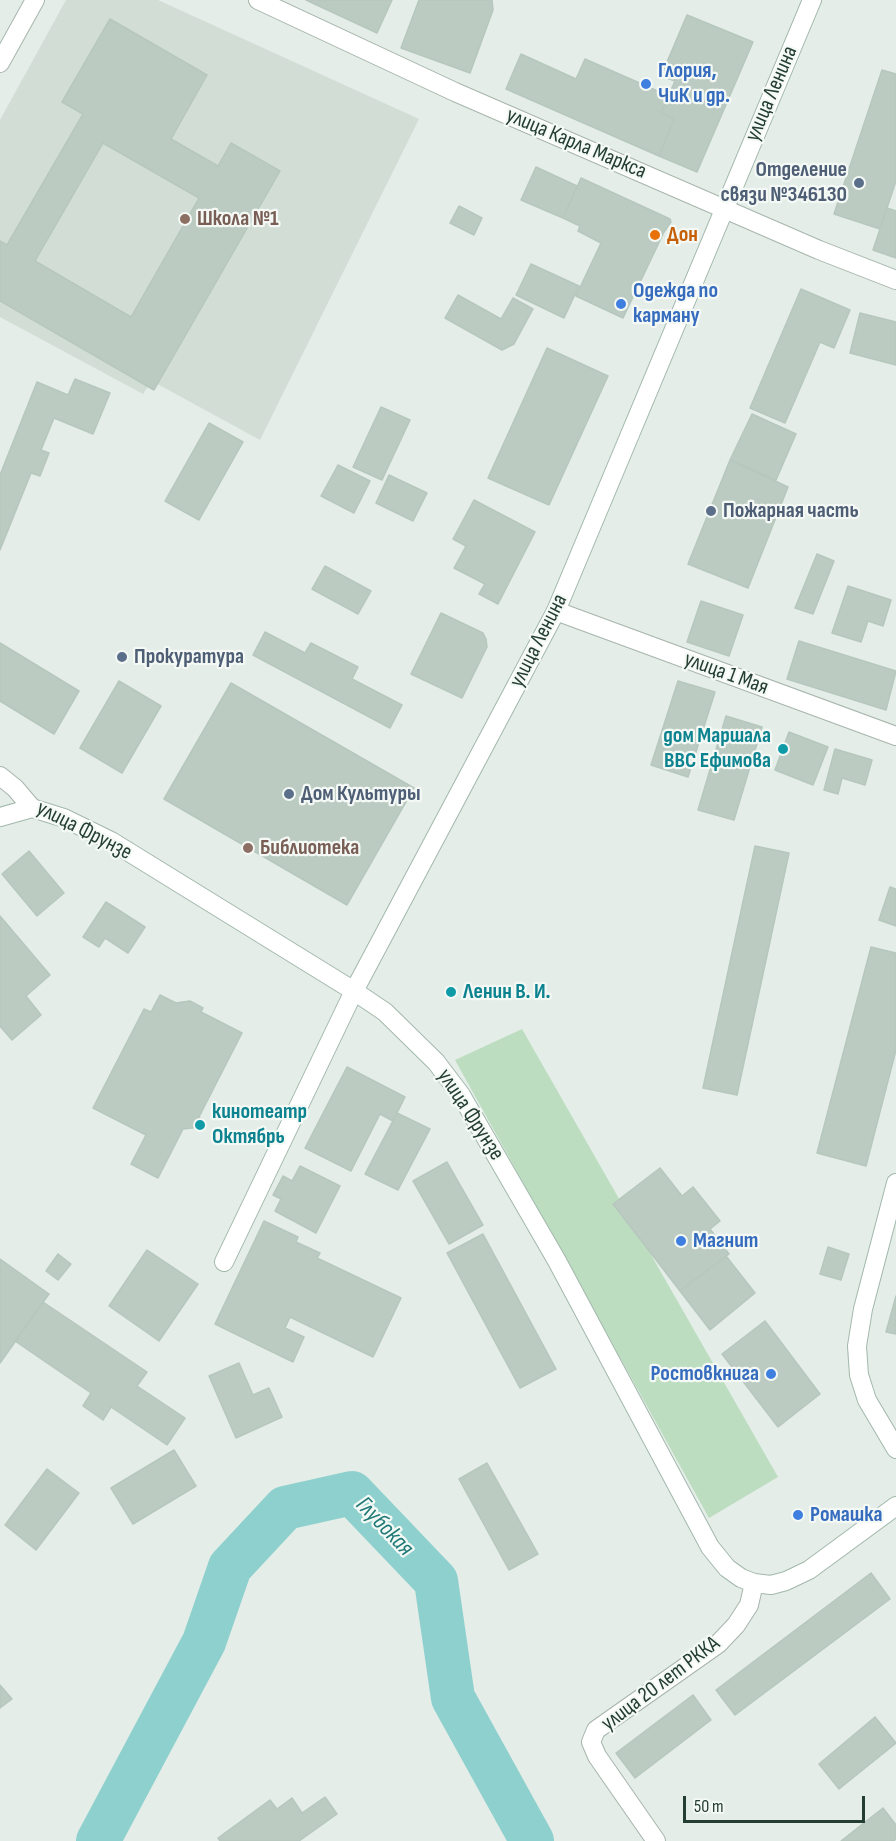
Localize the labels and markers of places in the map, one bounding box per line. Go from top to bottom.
place label: Глория, ЧиК и др. [658,58,730,110]
marker: Глория, ЧиК и др. [639,77,653,91]
place label: Отделение связи №346130 [721,157,847,208]
marker: Отделение связи №346130 [852,176,866,190]
place label: Школа №1 [197,206,279,232]
marker: Школа №1 [178,212,192,226]
place label: Дон [667,222,698,248]
marker: Дон [648,228,662,242]
place label: Одежда по карману [633,278,718,330]
marker: Одежда по карману [614,297,628,311]
place label: Пожарная часть [723,498,859,524]
marker: Пожарная часть [704,504,718,518]
place label: Прокуратура [134,644,244,670]
marker: Прокуратура [115,650,129,664]
place label: дом Маршала ВВС Ефимова [663,723,771,774]
marker: дом Маршала ВВС Ефимова [776,742,790,756]
place label: Дом Культуры [301,781,420,807]
marker: Дом Культуры [282,787,296,801]
place label: Библиотека [260,835,359,861]
marker: Библиотека [241,841,255,855]
place label: Ленин В. И. [463,979,551,1005]
marker: Ленин В. И. [444,985,458,999]
place label: кинотеатр Октябрь [212,1099,307,1150]
marker: кинотеатр Октябрь [193,1118,207,1132]
place label: Магнит [693,1228,758,1254]
marker: Магнит [674,1234,688,1248]
place label: Ростовкнига [650,1361,759,1387]
marker: Ростовкнига [764,1367,778,1381]
place label: Ромашка [810,1502,882,1528]
marker: Ромашка [791,1508,805,1522]

